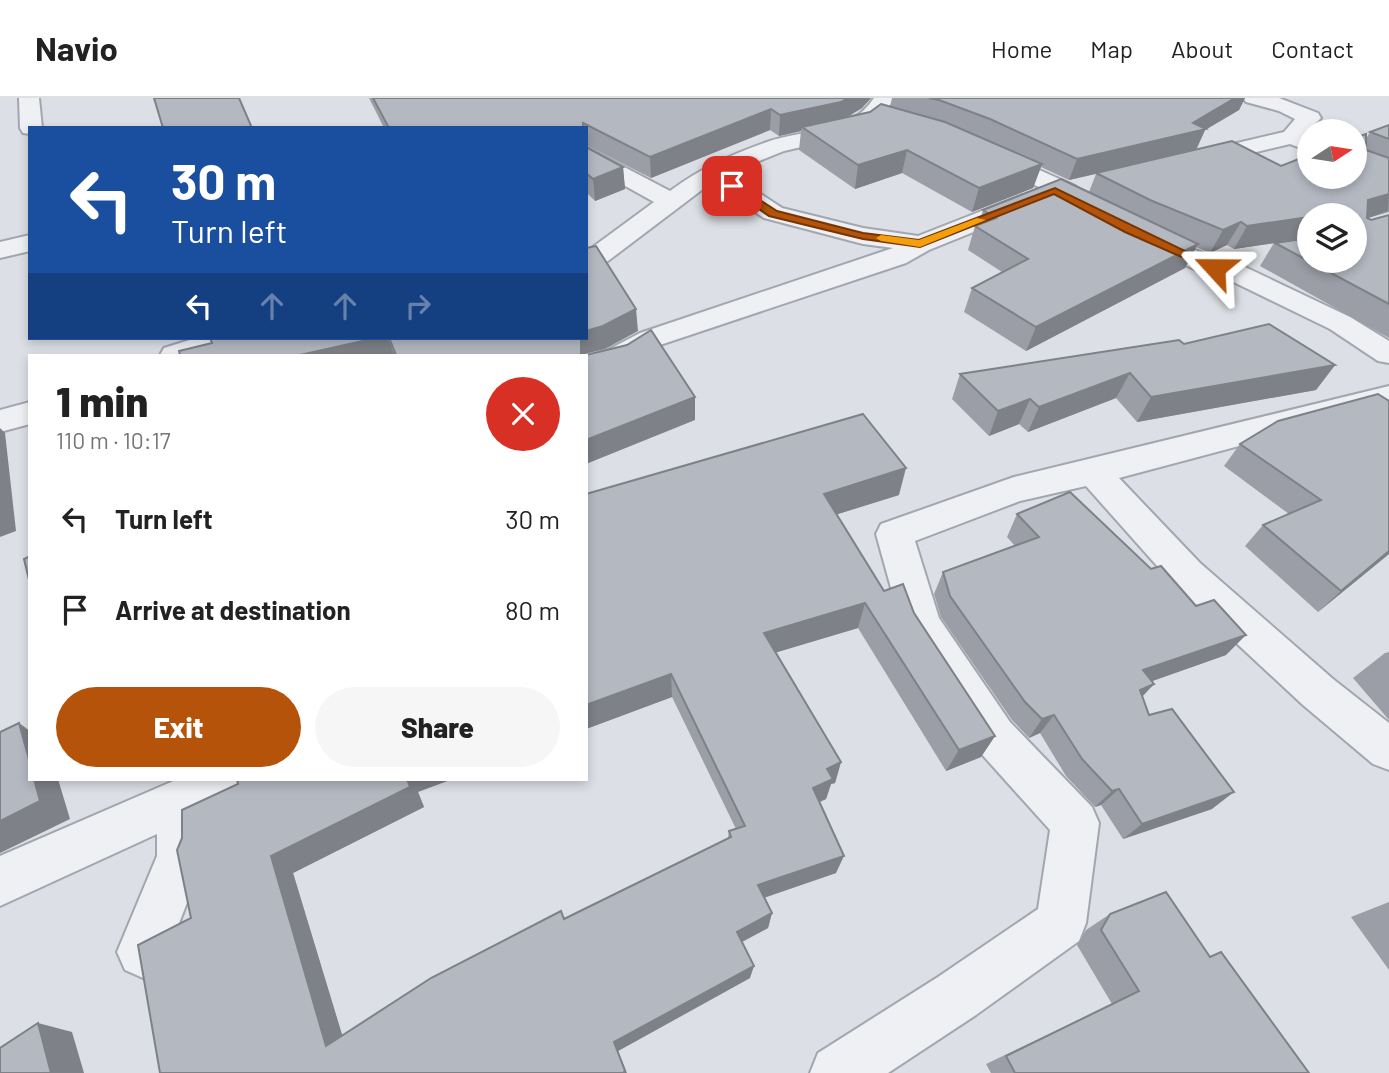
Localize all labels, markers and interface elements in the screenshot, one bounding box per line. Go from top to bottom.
text: Navio [35,28,118,68]
text: Home [991,34,1052,63]
text: Map [1090,34,1133,63]
text: About [1171,34,1233,63]
text: Contact [1271,34,1354,63]
north arrow [1297,119,1367,189]
map controls [1297,119,1367,273]
text: 30 m [171,151,276,210]
icon: left [56,154,147,245]
pin [702,156,762,216]
icon: arrive [713,167,751,205]
button: layers [1297,203,1367,273]
text: Turn left [171,211,288,249]
position arrow [1178,231,1252,305]
icon: left [180,287,218,325]
icon: ahead [253,287,291,325]
icon: ahead [326,287,364,325]
icon: right [399,287,437,325]
text: 1 min [56,375,148,425]
button: close [486,377,560,451]
text: 110 m · 10:17 [56,426,171,454]
icon: left [56,500,94,538]
text: Turn left [115,503,213,534]
text: 30 m [505,503,560,534]
icon: arrive [56,591,94,629]
text: Arrive at destination [115,594,351,625]
text: 80 m [505,594,560,625]
button: Exit [56,687,301,767]
button: Share [315,687,560,767]

